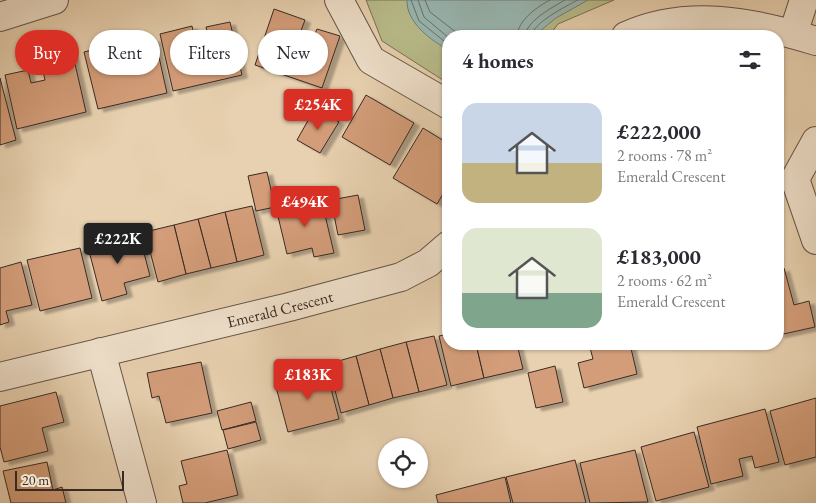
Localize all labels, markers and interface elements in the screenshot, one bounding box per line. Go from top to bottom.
chip: Buy [15,30,79,75]
chip: Rent [89,30,160,75]
chip: Filters [170,30,248,75]
chip: New [258,30,328,75]
icon: filters [736,46,764,74]
text: 4 homes [462,47,534,74]
pin: £254K [283,88,353,131]
text: £254K [295,94,341,115]
text: £222,000 [617,118,701,145]
icon: home [502,123,562,183]
text: 2 rooms · 78 m² [617,145,712,166]
text: Emerald Crescent [617,166,726,187]
pin: £494K [270,186,340,228]
text: £494K [282,191,328,212]
pin: £222K [83,222,153,265]
text: £222K [95,228,141,249]
text: £183,000 [617,243,701,270]
icon: home [502,248,562,308]
text: 2 rooms · 62 m² [617,270,712,291]
street label: Emerald Crescent [225,286,335,333]
text: Emerald Crescent [617,291,726,312]
pin: £183K [273,358,343,401]
text: £183K [285,364,331,385]
map controls [378,438,428,488]
button: locate [378,438,428,488]
scale bar [15,468,124,491]
text: 20 m [22,471,49,489]

